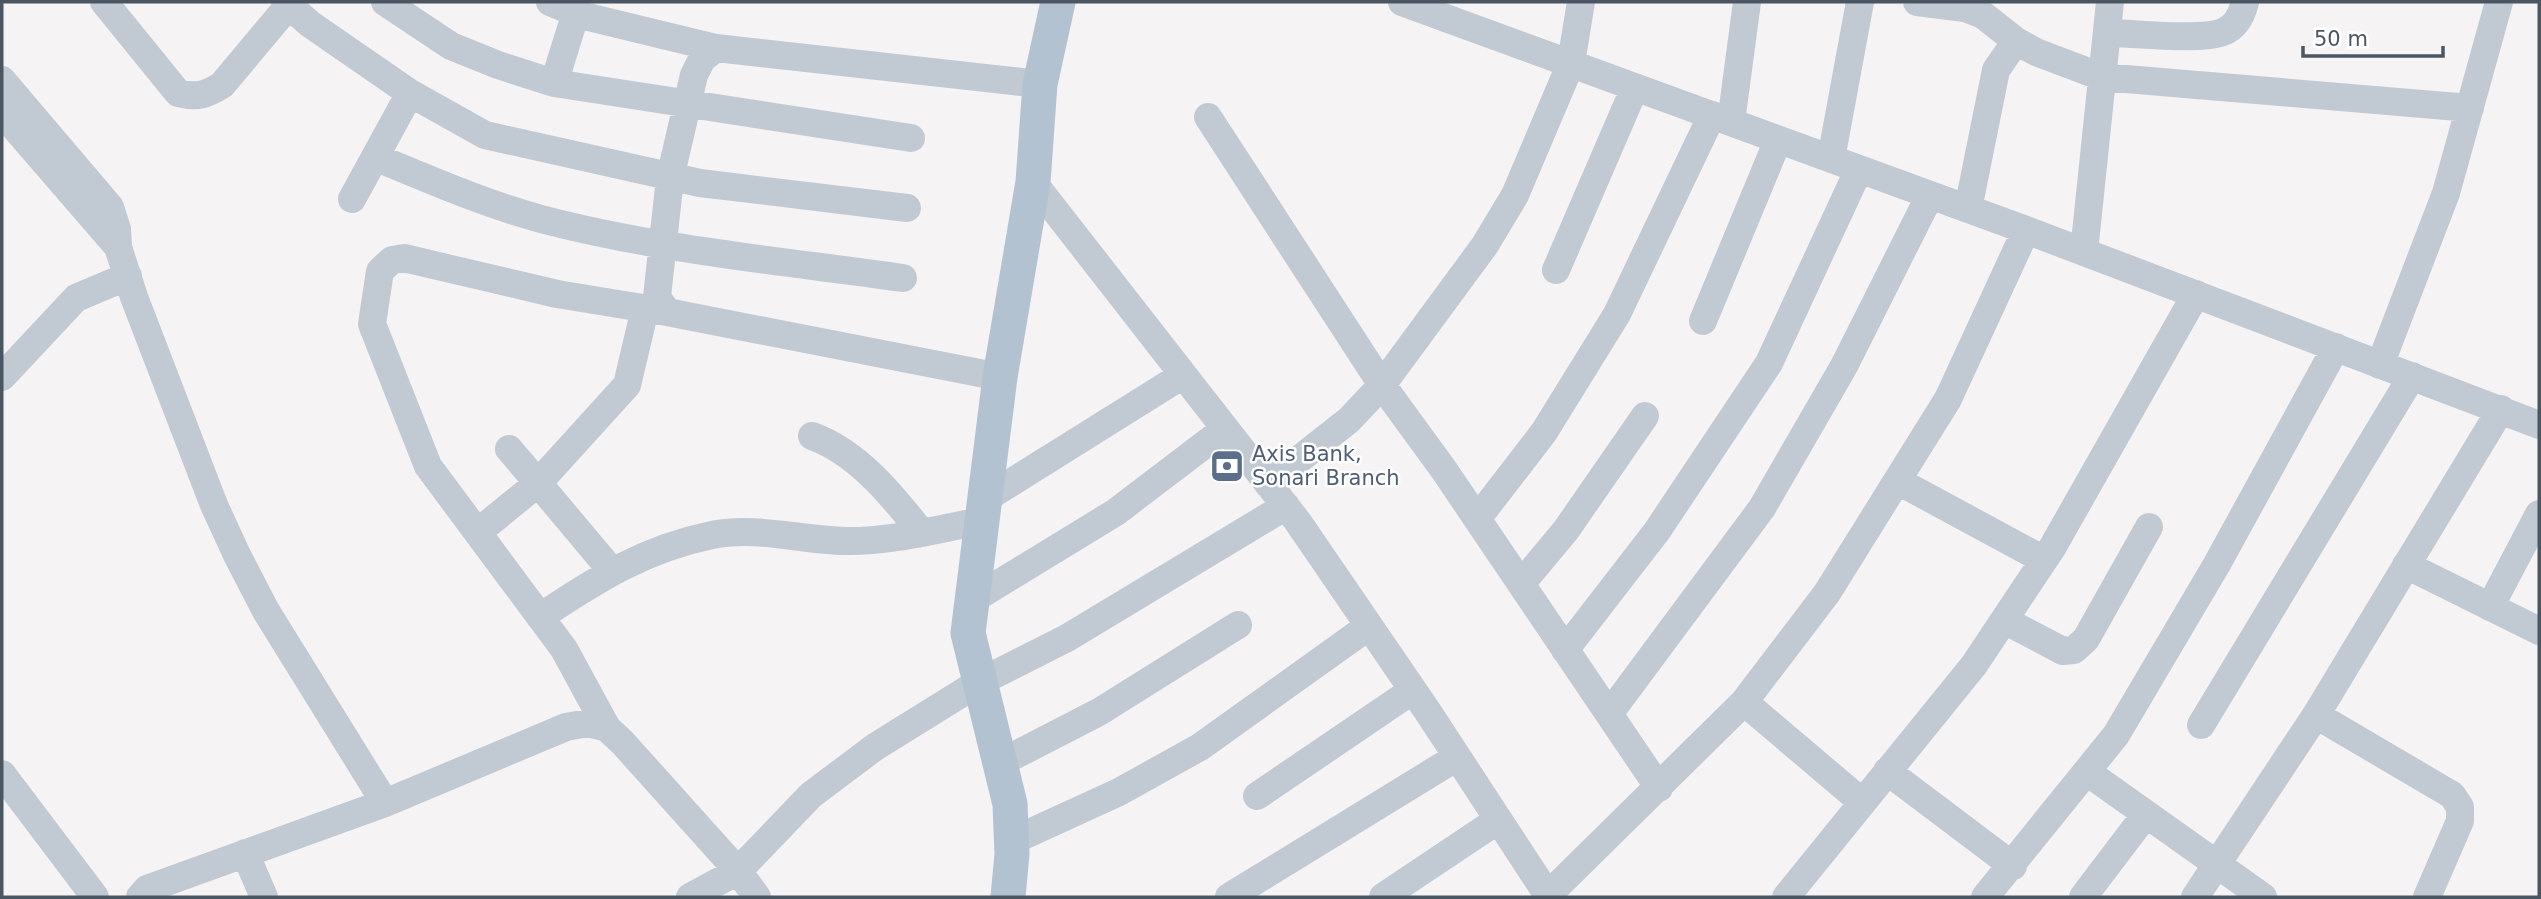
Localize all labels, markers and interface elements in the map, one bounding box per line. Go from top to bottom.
scale bar [2303,14,2443,58]
text: 50 m [2314,27,2368,51]
place label: Axis Bank, Sonari Branch [1252,442,1400,490]
bank icon: Axis Bank, Sonari Branch [1208,447,1246,485]

